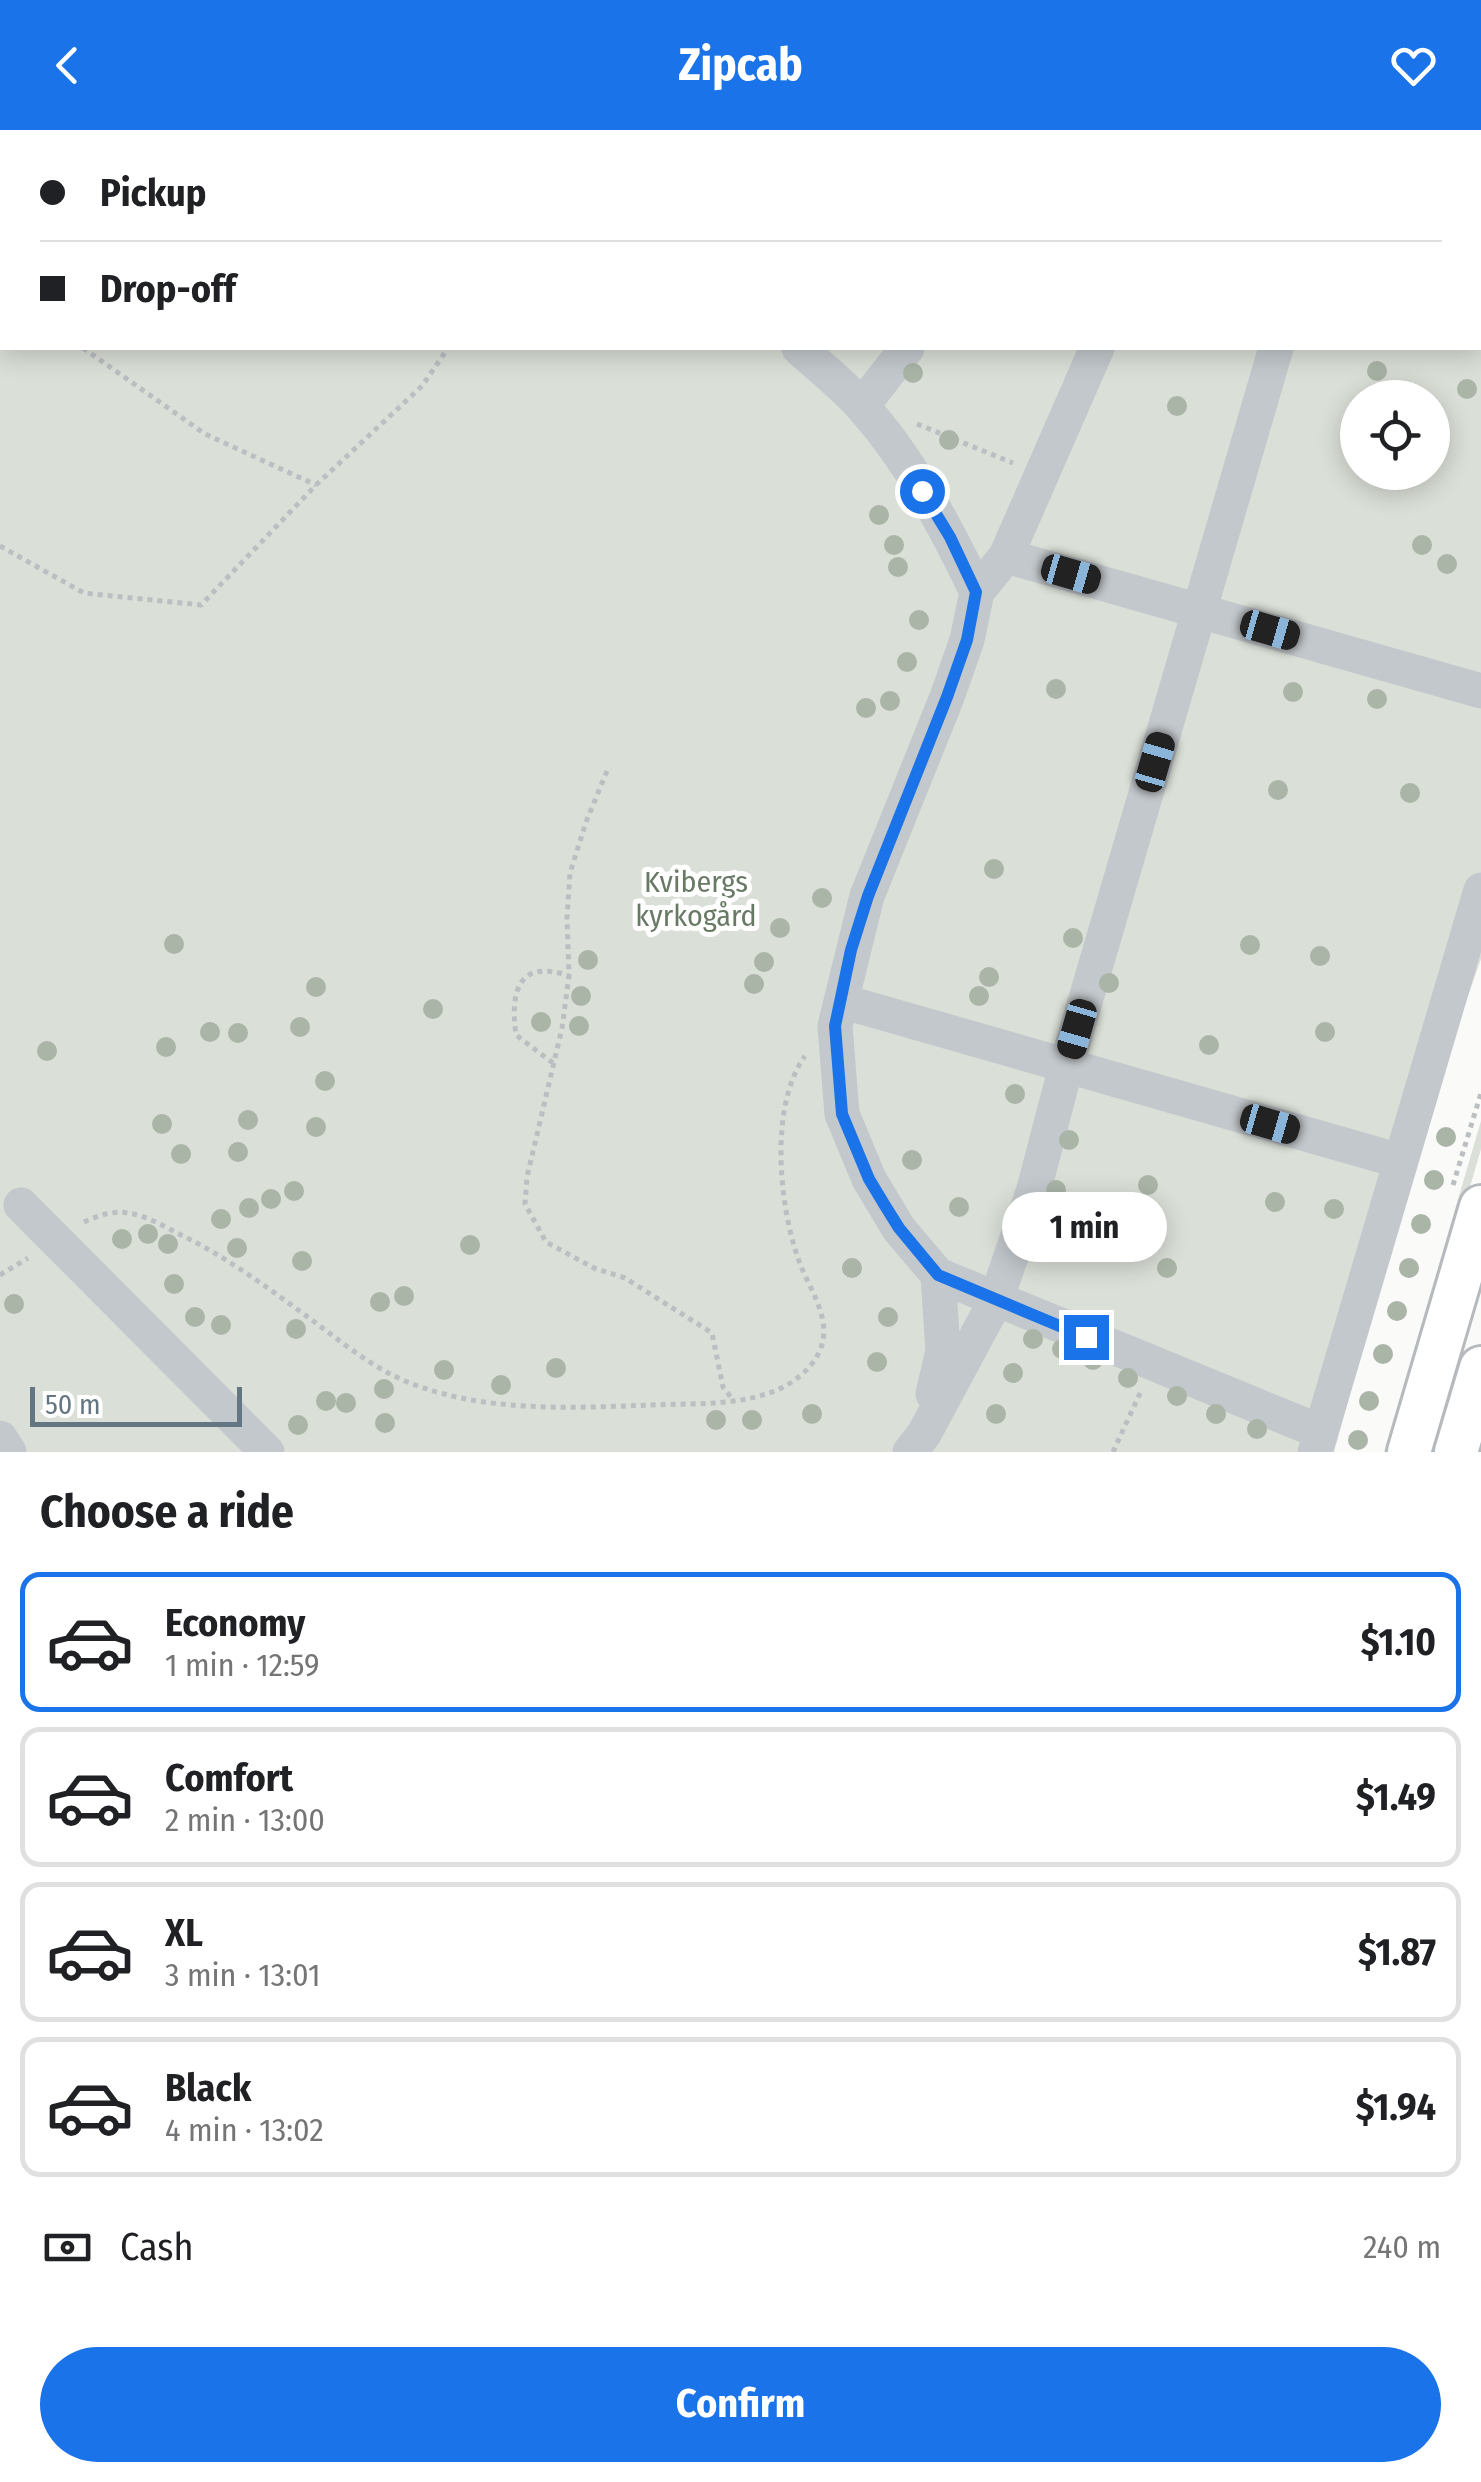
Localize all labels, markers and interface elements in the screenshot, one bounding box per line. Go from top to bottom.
icon: back [40,38,95,93]
text: Zipcab [678,38,803,92]
icon: heart [1386,38,1441,93]
text: Pickup [100,170,206,216]
text: Drop-off [100,266,236,312]
map controls [1340,380,1450,490]
button: locate [1340,380,1450,490]
route start [900,469,945,514]
car [1038,551,1104,597]
car [1237,607,1303,653]
car [1132,729,1178,795]
park label: Kvibergs kyrkogård [635,864,757,934]
car [1054,996,1100,1062]
car [1237,1101,1303,1147]
callout: 1 min [1004,1192,1168,1262]
text: 1 min [1050,1208,1119,1246]
route end [1064,1315,1109,1360]
scale bar [30,1382,242,1426]
text: 50 m [45,1388,101,1421]
text: Choose a ride [40,1485,294,1539]
icon: car [45,1597,135,1687]
text: Economy [165,1600,305,1646]
text: $1.10 [1361,1619,1436,1665]
text: 1 min · 12:59 [165,1646,320,1684]
icon: car [45,1752,135,1842]
text: Comfort [165,1755,293,1801]
text: $1.49 [1356,1774,1436,1820]
text: 2 min · 13:00 [165,1801,325,1839]
icon: car [45,1907,135,1997]
text: XL [165,1910,203,1956]
text: $1.87 [1358,1929,1436,1975]
text: 3 min · 13:01 [165,1956,320,1994]
icon: car [45,2062,135,2152]
text: Black [165,2065,251,2111]
text: $1.94 [1356,2084,1436,2130]
text: 4 min · 13:02 [165,2111,324,2149]
icon: cash [40,2220,95,2275]
text: Cash [120,2224,194,2270]
text: 240 m [1363,2228,1441,2266]
button: Confirm [40,2347,1441,2462]

